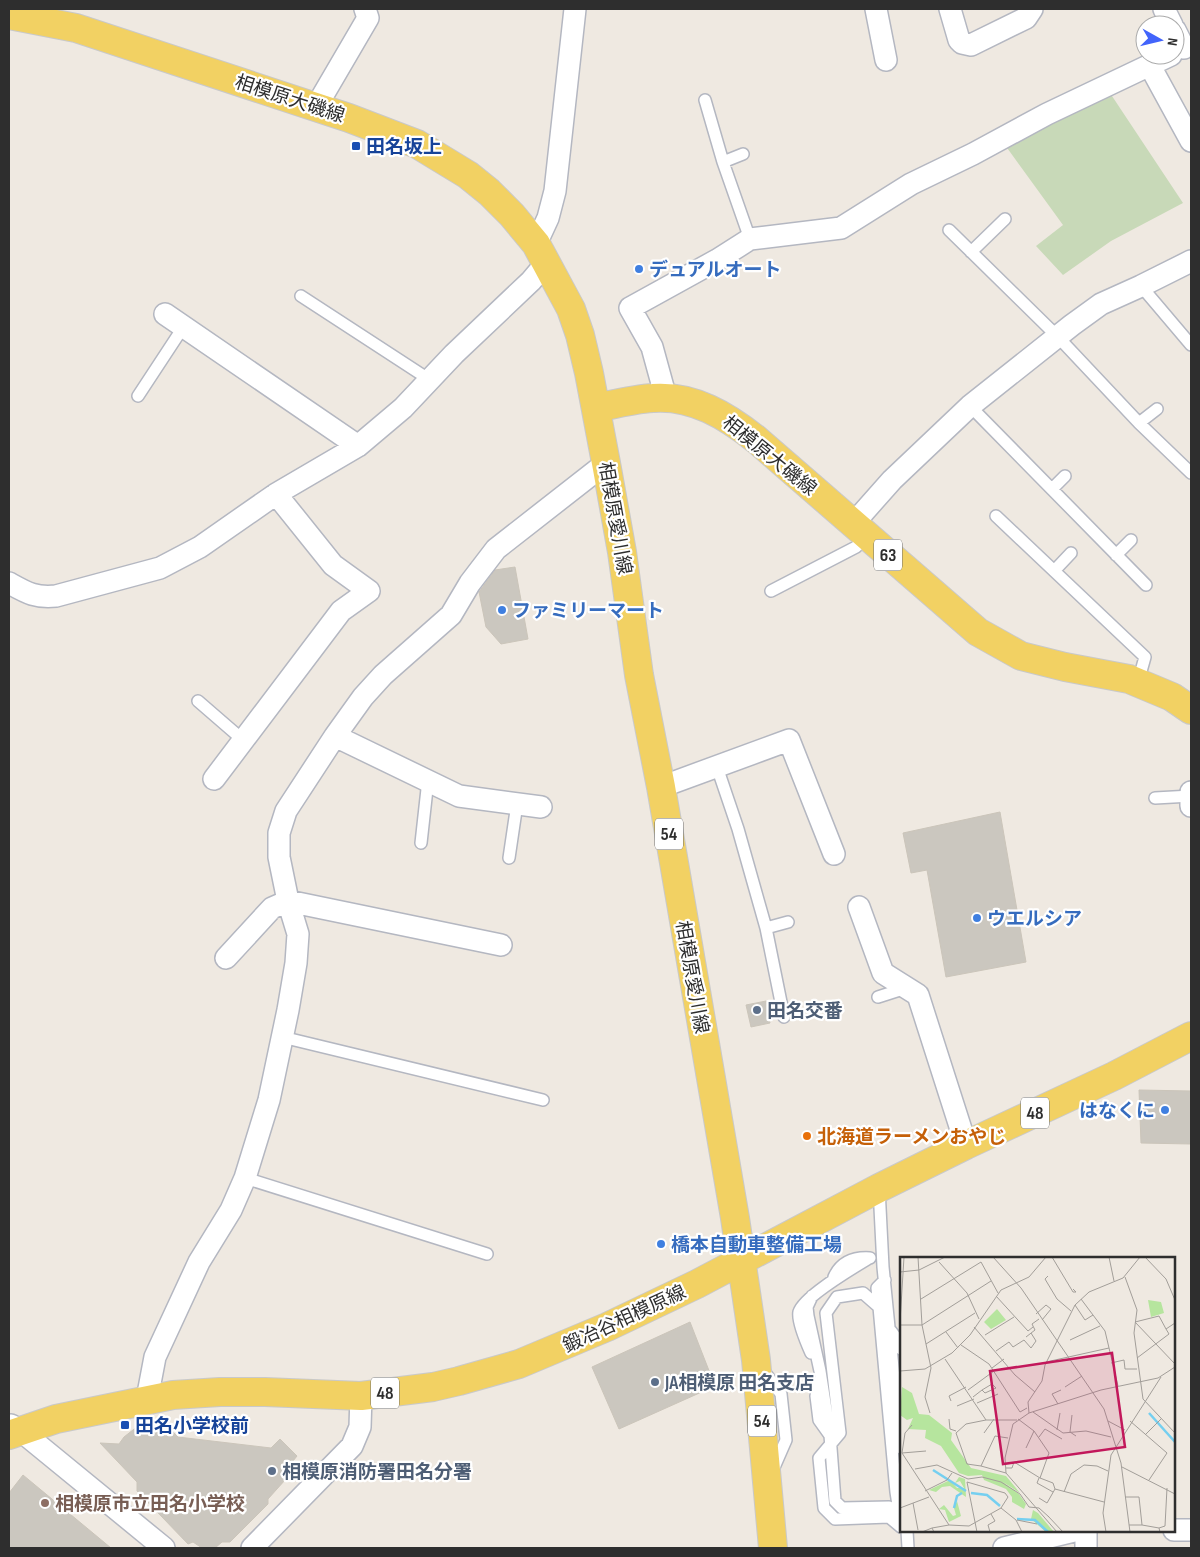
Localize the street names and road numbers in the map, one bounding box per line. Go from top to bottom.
street label: 相模原大磯線 [232,71,347,128]
street label: 相模原大磯線 [718,411,821,501]
street label: 相模原愛川線 [593,460,636,576]
road number: 63 [874,540,902,570]
road number: 54 [655,819,683,850]
street label: 相模原愛川線 [670,919,713,1035]
road number: 48 [1021,1098,1049,1128]
street label: 鍛冶谷相模原線 [559,1281,690,1358]
road number: 48 [371,1378,399,1409]
road number: 54 [748,1405,776,1436]

